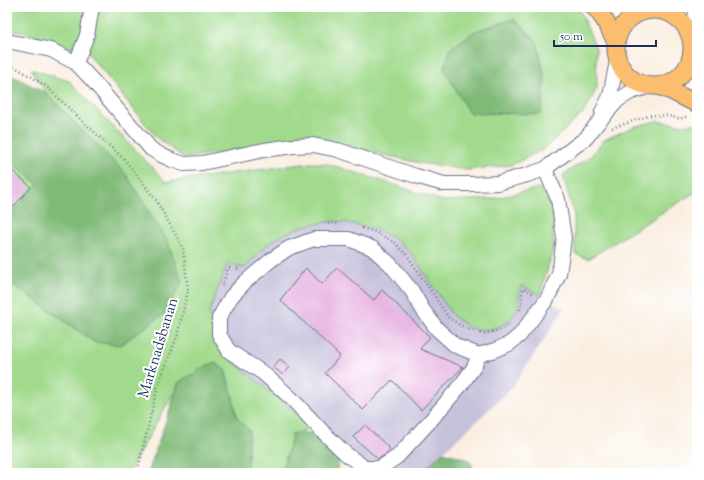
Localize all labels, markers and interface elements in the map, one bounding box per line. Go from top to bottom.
scale bar [554,22,656,48]
text: 50 m [559,28,583,46]
street label: Marknadsbanan [134,295,184,401]

